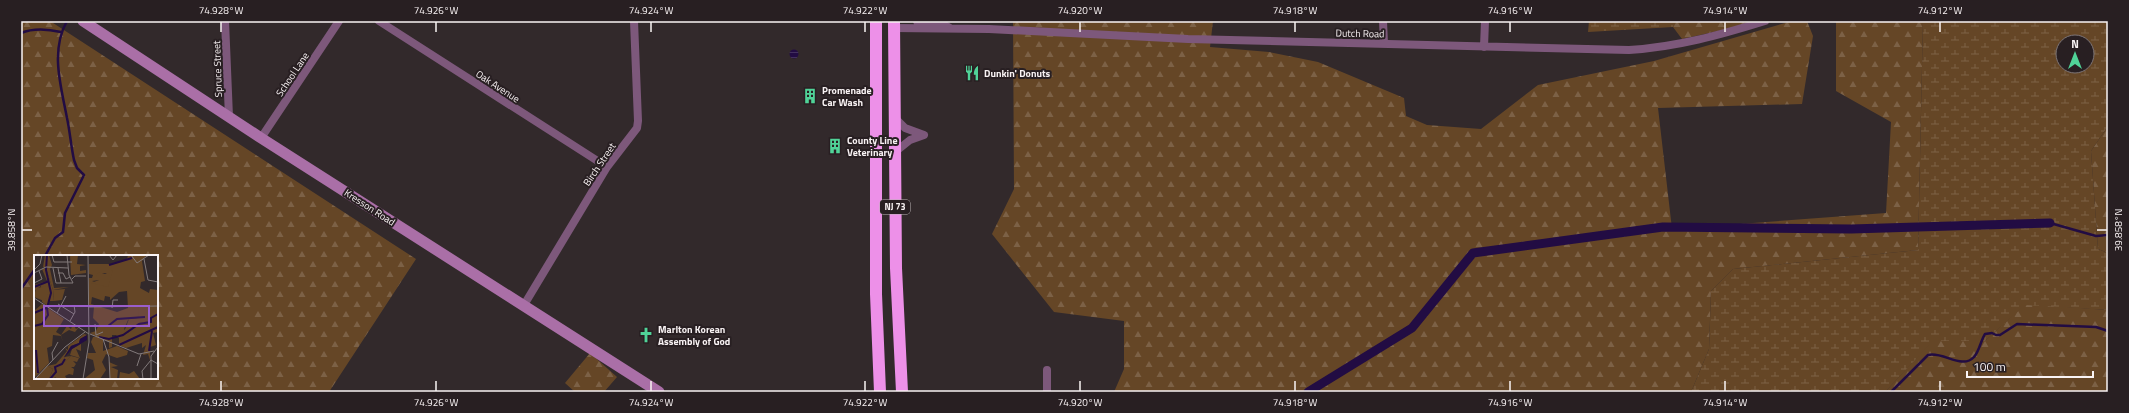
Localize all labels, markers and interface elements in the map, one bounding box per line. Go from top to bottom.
text: 74.928°W [199,3,243,18]
text: 74.926°W [414,3,458,18]
text: 74.924°W [629,3,673,18]
text: 74.922°W [843,3,887,18]
text: 74.920°W [1058,3,1102,18]
text: 74.918°W [1273,3,1317,18]
text: 74.916°W [1488,3,1532,18]
text: 74.914°W [1703,3,1747,18]
text: 74.912°W [1918,3,1962,18]
street label: Dutch Road [1335,26,1385,41]
north arrow [2055,34,2095,74]
text: N [2071,36,2079,52]
street label: Spruce Street [209,40,226,98]
street label: School Lane [272,49,313,99]
restaurant icon: Dunkin' Donuts [963,64,981,82]
place label: Dunkin' Donuts [984,66,1051,81]
street label: Oak Avenue [473,67,523,106]
place label: Promenade Car Wash [822,83,872,110]
building icon: Promenade Car Wash [801,87,819,105]
place label: County Line Veterinary [847,133,898,160]
building icon: County Line Veterinary [826,137,844,155]
street label: Birch Street [579,139,620,189]
street label: Kresson Road [341,185,398,229]
road number: NJ 73 [880,200,910,214]
text: 39.858°N [4,209,19,251]
text: 39.858°N [2111,209,2126,251]
inset map [34,255,158,379]
place label: Marlton Korean Assembly of God [658,322,730,349]
church icon: Marlton Korean Assembly of God [637,326,655,344]
scale bar [1967,353,2093,379]
text: 100 m [1973,357,2006,376]
text: 74.928°W [199,395,243,410]
text: 74.926°W [414,395,458,410]
text: 74.924°W [629,395,673,410]
text: 74.922°W [843,395,887,410]
text: 74.920°W [1058,395,1102,410]
text: 74.918°W [1273,395,1317,410]
text: 74.916°W [1488,395,1532,410]
text: 74.914°W [1703,395,1747,410]
text: 74.912°W [1918,395,1962,410]

